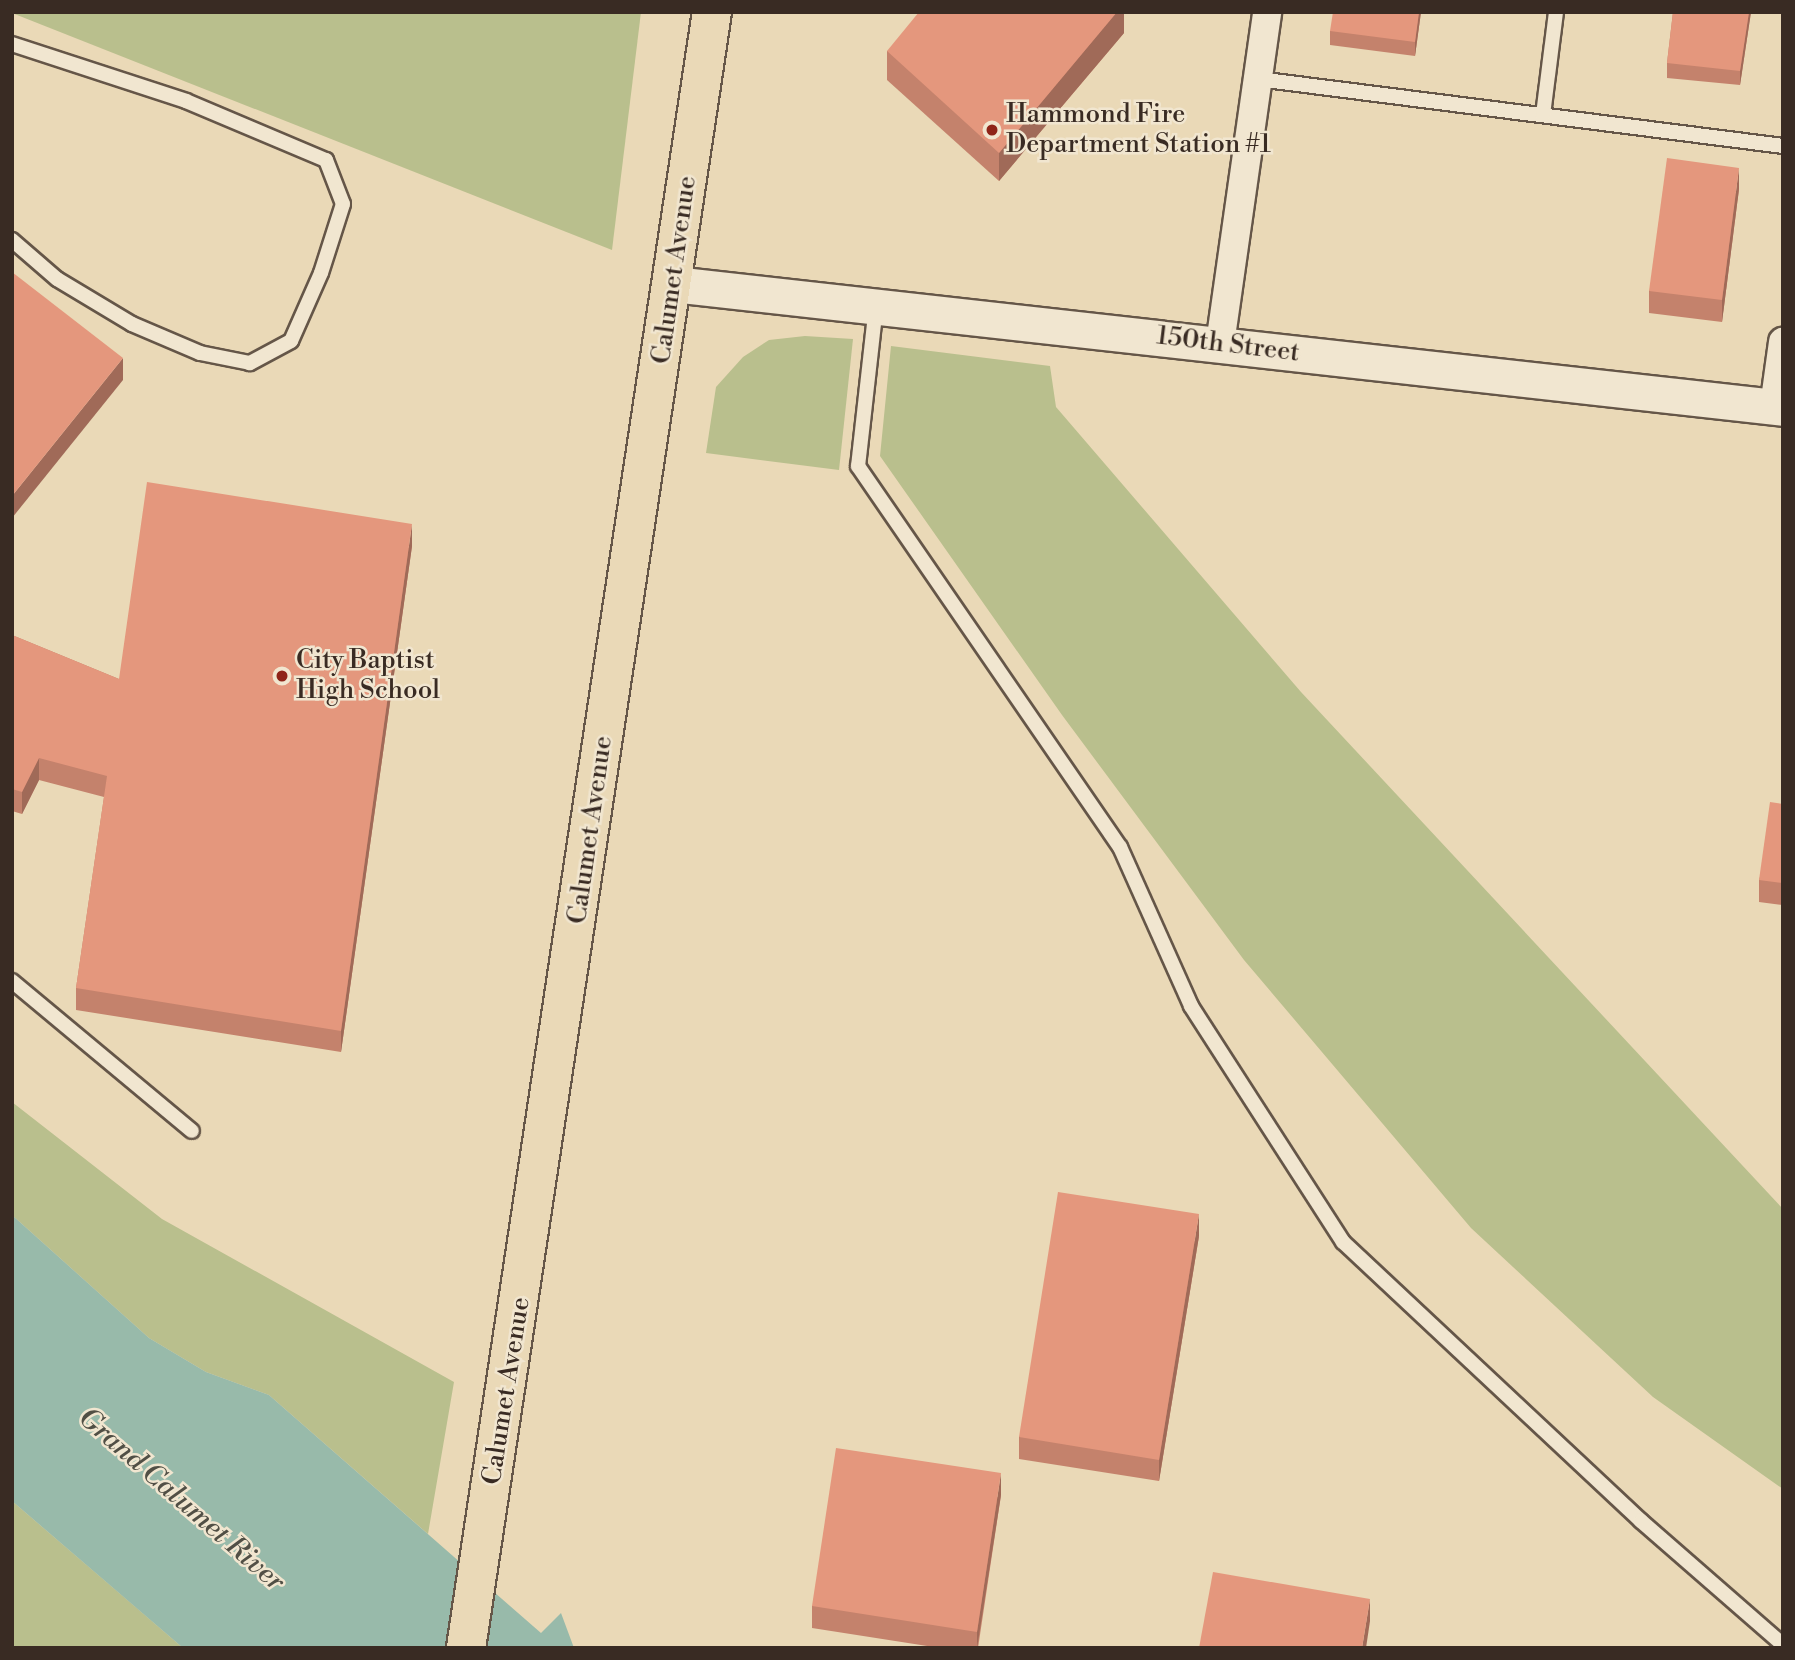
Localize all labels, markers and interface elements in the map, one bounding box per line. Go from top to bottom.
place label: Hammond Fire Department Station #1 [1006,99,1271,160]
marker: Hammond Fire Department Station #1 [984,122,1000,138]
street label: Calumet Avenue [646,174,704,366]
street label: 150th Street [1155,321,1301,369]
place label: City Baptist High School [296,645,440,706]
marker: City Baptist High School [274,668,290,684]
street label: Calumet Avenue [562,734,620,926]
street label: Calumet Avenue [477,1295,537,1487]
water label: Grand Calumet River [71,1401,291,1599]

